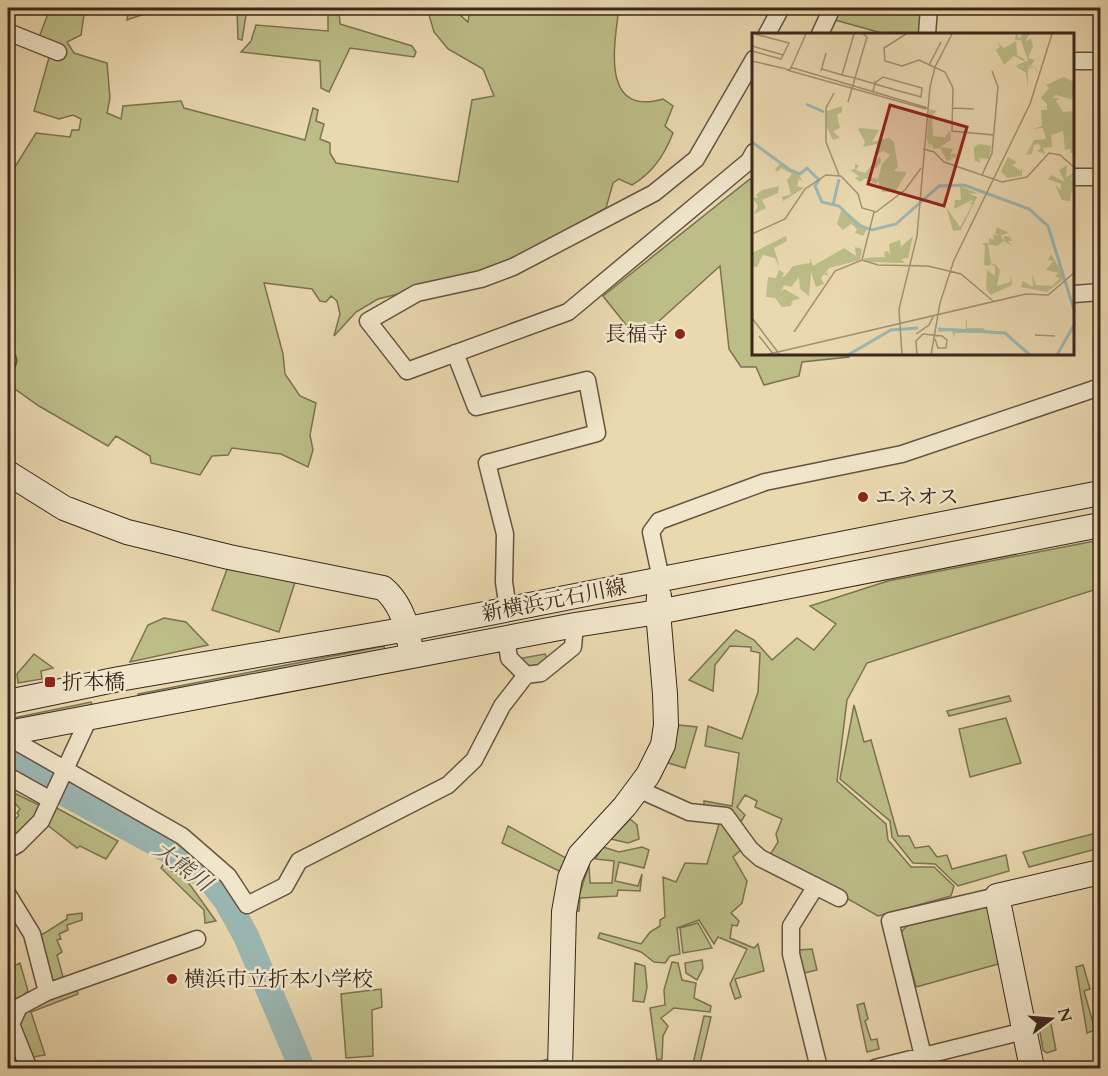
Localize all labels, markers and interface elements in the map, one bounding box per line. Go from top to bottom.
inset map [752,33,1075,356]
place label: 長福寺 [605,320,668,349]
marker: 長福寺 [673,327,687,341]
place label: エネオス [875,483,959,512]
marker: エネオス [856,490,870,504]
street label: 新横浜元石川線 [479,572,629,629]
place label: 折本橋 [62,668,125,697]
marker: 折本橋 [43,675,57,689]
water label: 大熊川 [147,835,219,900]
place label: 横浜市立折本小学校 [184,965,373,994]
marker: 横浜市立折本小学校 [165,972,179,986]
north arrow [1021,989,1081,1049]
text: N [1052,1005,1077,1025]

